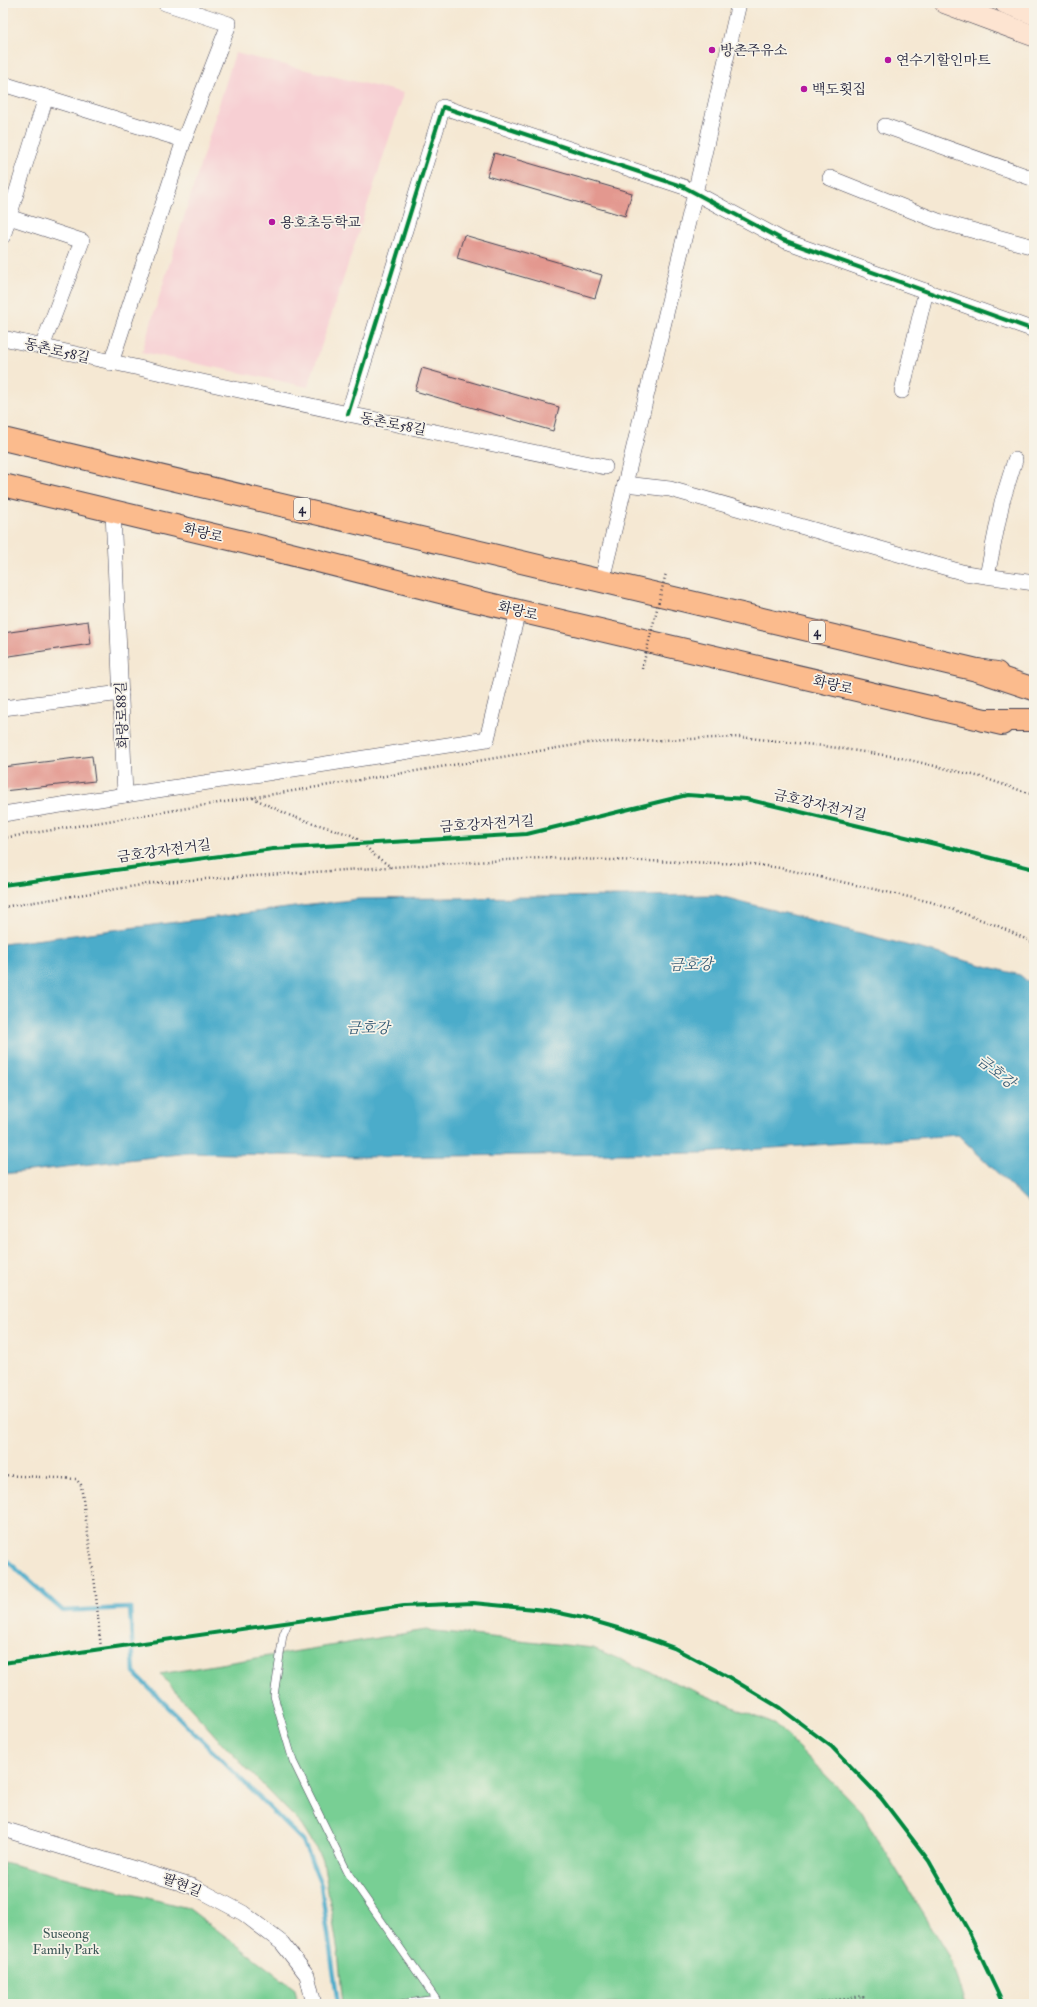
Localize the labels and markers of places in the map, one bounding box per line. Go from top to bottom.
place label: 방촌주유소 [720,42,788,59]
marker: 방촌주유소 [707,45,717,55]
place label: 연수기할인마트 [896,52,991,69]
marker: 연수기할인마트 [883,55,893,65]
place label: 백도횟집 [812,81,866,98]
marker: 백도횟집 [799,84,809,94]
place label: 용호초등학교 [280,214,362,231]
marker: 용호초등학교 [267,217,277,227]

